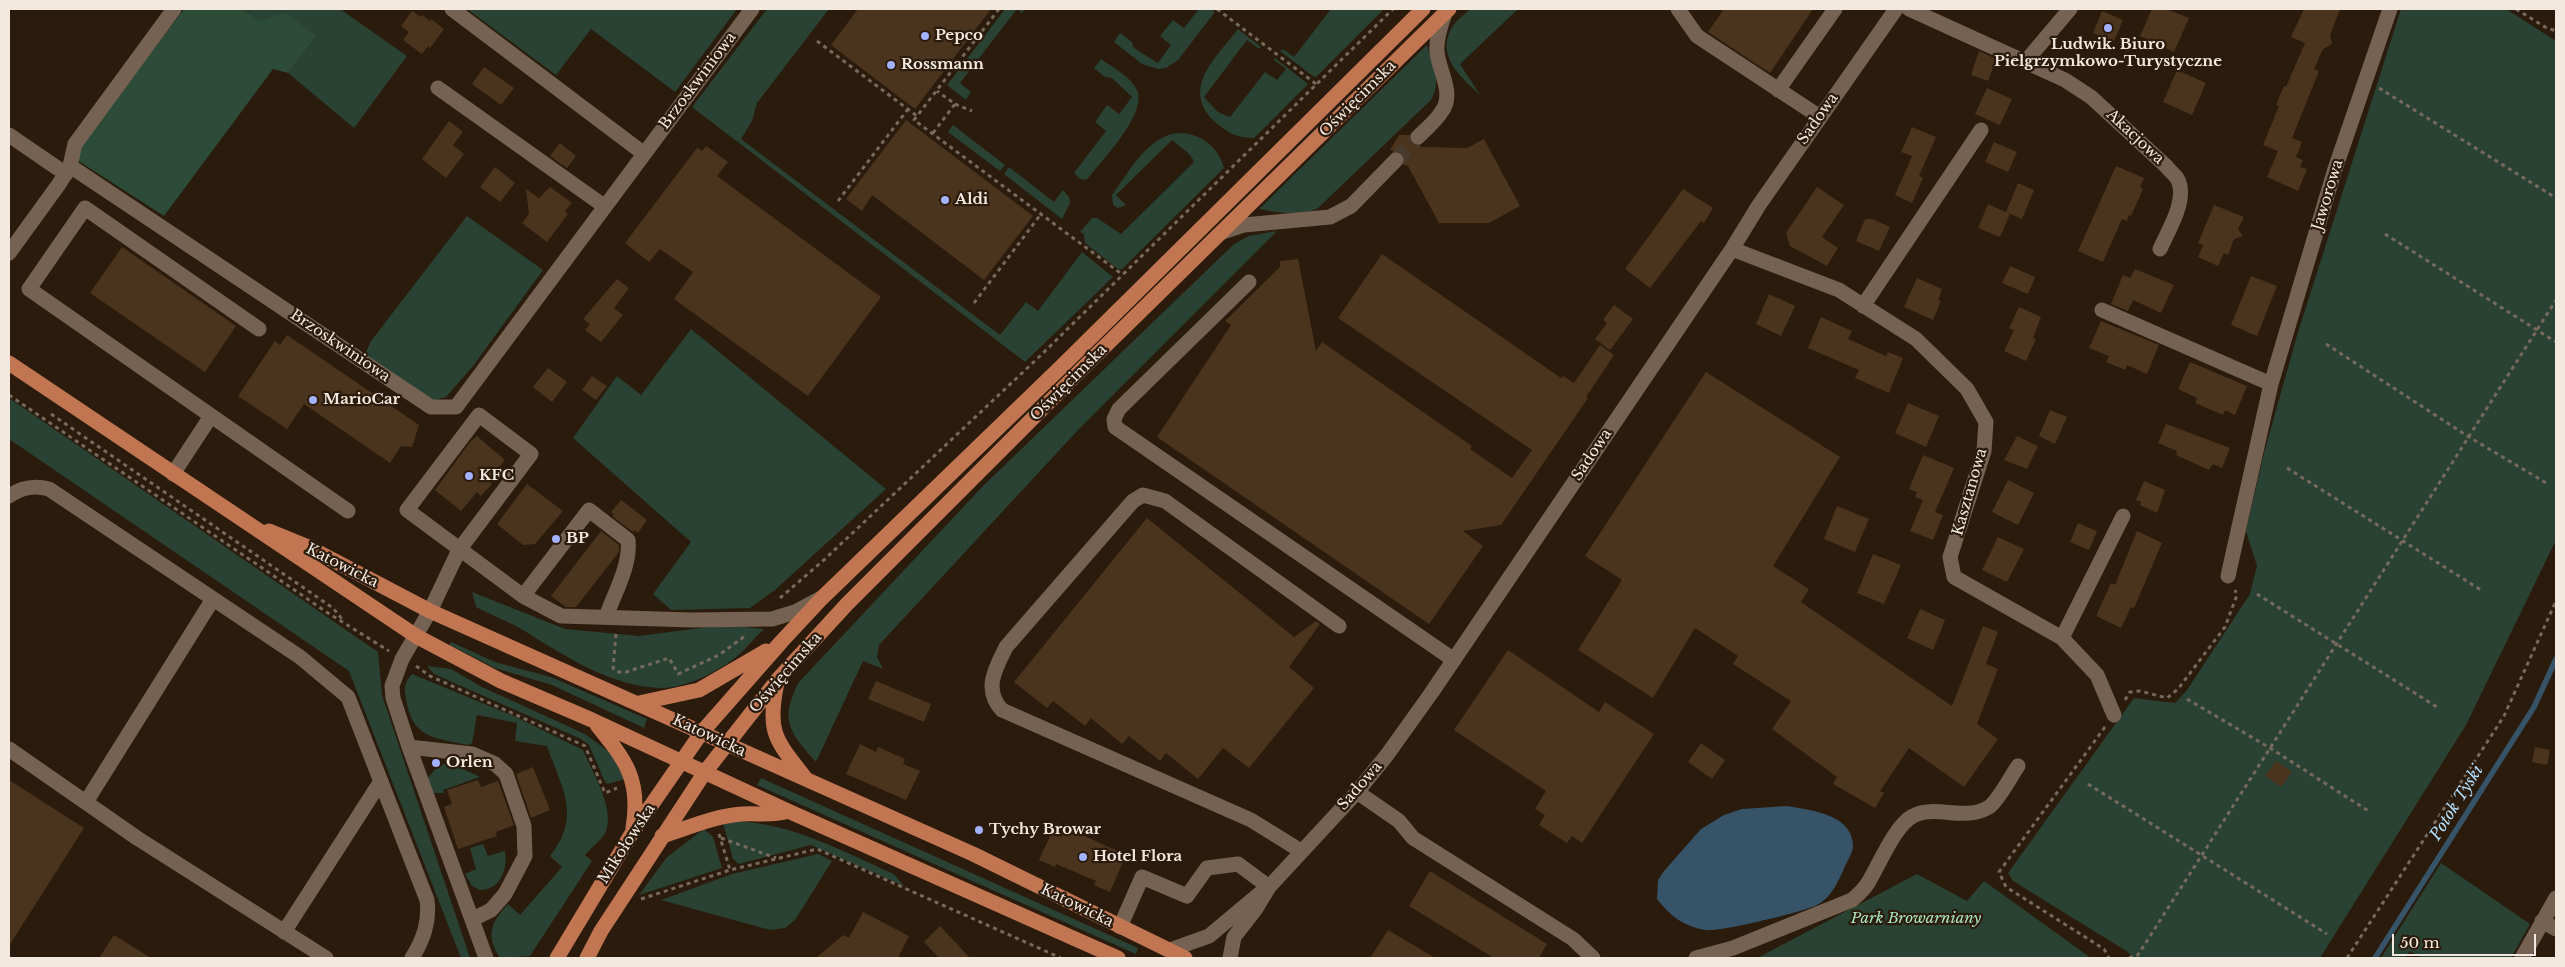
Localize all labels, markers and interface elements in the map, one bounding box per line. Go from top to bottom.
marker: Ludwik. Biuro Pielgrzymkowo-Turystyczne [2102,22,2114,34]
place label: Pepco [935,27,983,45]
street label: Brzoskwiniowa [656,29,740,133]
marker: Pepco [919,30,931,42]
place label: Ludwik. Biuro Pielgrzymkowo-Turystyczne [1994,36,2222,71]
place label: Rossmann [901,56,984,74]
street label: Oświęcimska [1316,57,1400,141]
marker: Rossmann [885,59,897,71]
street label: Sadowa [1794,90,1842,148]
street label: Akacjowa [2102,106,2168,168]
street label: Jaworowa [2309,157,2347,233]
place label: Aldi [955,191,988,209]
marker: Aldi [939,194,951,206]
street label: Brzoskwiniowa [287,306,393,386]
street label: Oświęcimska [1027,341,1111,425]
place label: MarioCar [323,391,400,409]
marker: MarioCar [307,394,319,406]
street label: Sadowa [1568,426,1616,484]
street label: Kasztanowa [1949,446,1991,538]
place label: KFC [479,467,514,485]
marker: KFC [463,470,475,482]
place label: BP [566,530,589,548]
marker: BP [550,533,562,545]
street label: Katowicka [303,540,381,592]
street label: Oświęcimska [746,629,826,717]
street label: Katowicka [670,711,748,761]
place label: Orlen [446,754,493,772]
marker: Orlen [430,757,442,769]
street label: Sadowa [1334,758,1386,814]
water label: Potok Tyski [2426,762,2488,844]
street label: Mikołowska [595,801,659,887]
place label: Tychy Browar [989,821,1101,839]
marker: Tychy Browar [973,824,985,836]
place label: Hotel Flora [1093,848,1182,866]
marker: Hotel Flora [1077,851,1089,863]
street label: Katowicka [1038,881,1116,931]
park label: Park Browarniany [1851,910,1981,928]
scale bar [2395,924,2539,956]
text: 50 m [2400,933,2440,952]

